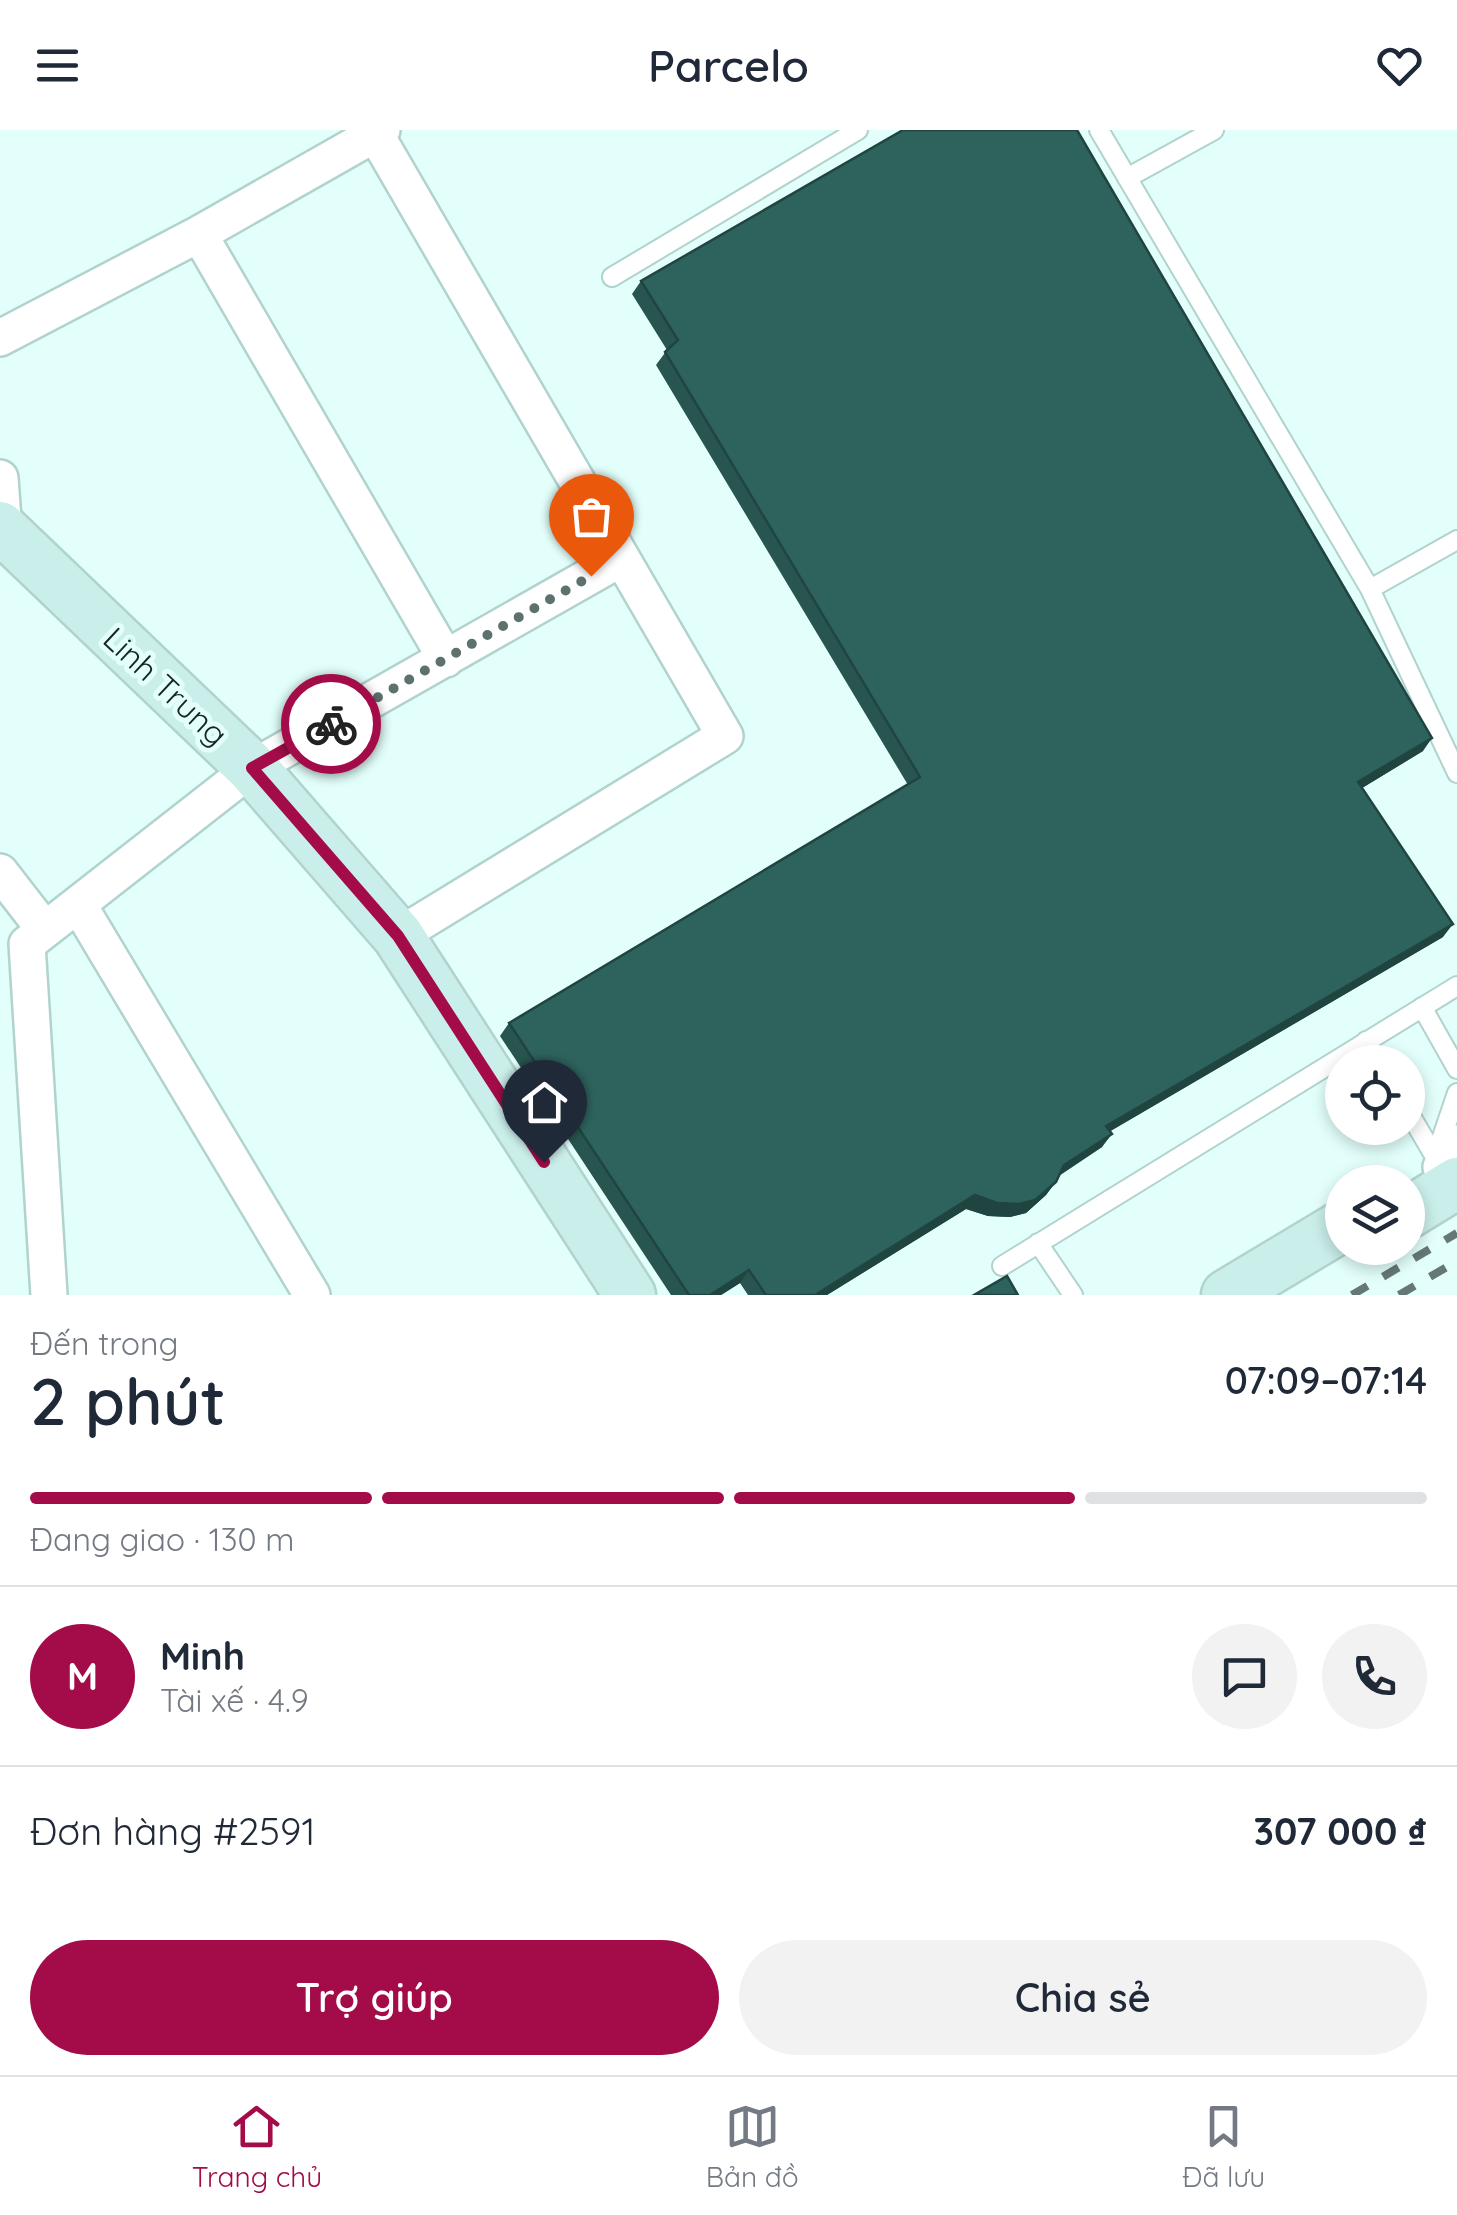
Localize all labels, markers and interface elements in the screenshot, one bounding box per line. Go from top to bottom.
text: Parcelo [648,37,809,93]
icon: menu [30,38,85,93]
icon: heart [1372,38,1427,93]
pin [549,474,634,577]
icon: bag [564,489,619,544]
street label: Linh Trung [95,618,237,754]
courier [281,674,381,774]
icon: bike [304,697,359,752]
map controls [1325,1045,1425,1265]
button: locate [1325,1045,1425,1145]
pin [502,1060,587,1163]
icon: home [517,1075,572,1130]
button: layers [1325,1165,1425,1265]
text: Đến trong [30,1323,179,1363]
text: 07:09–07:14 [1225,1356,1427,1404]
text: 2 phút [30,1360,226,1441]
text: Đang giao · 130 m [30,1519,294,1559]
button: chat [1192,1624,1297,1729]
button: phone [1322,1624,1427,1729]
text: Minh [160,1632,245,1680]
text: M [67,1652,98,1700]
text: Tài xế · 4.9 [160,1680,309,1720]
text: Đơn hàng #2591 [30,1807,315,1855]
text: 307 000 ₫ [1254,1807,1427,1855]
button: Trợ giúp [30,1940,719,2055]
button: Chia sẻ [739,1940,1427,2055]
tab: Trang chủ [192,2099,322,2194]
tab: Bản đồ [706,2099,799,2194]
tab: Đã lưu [1182,2099,1265,2194]

